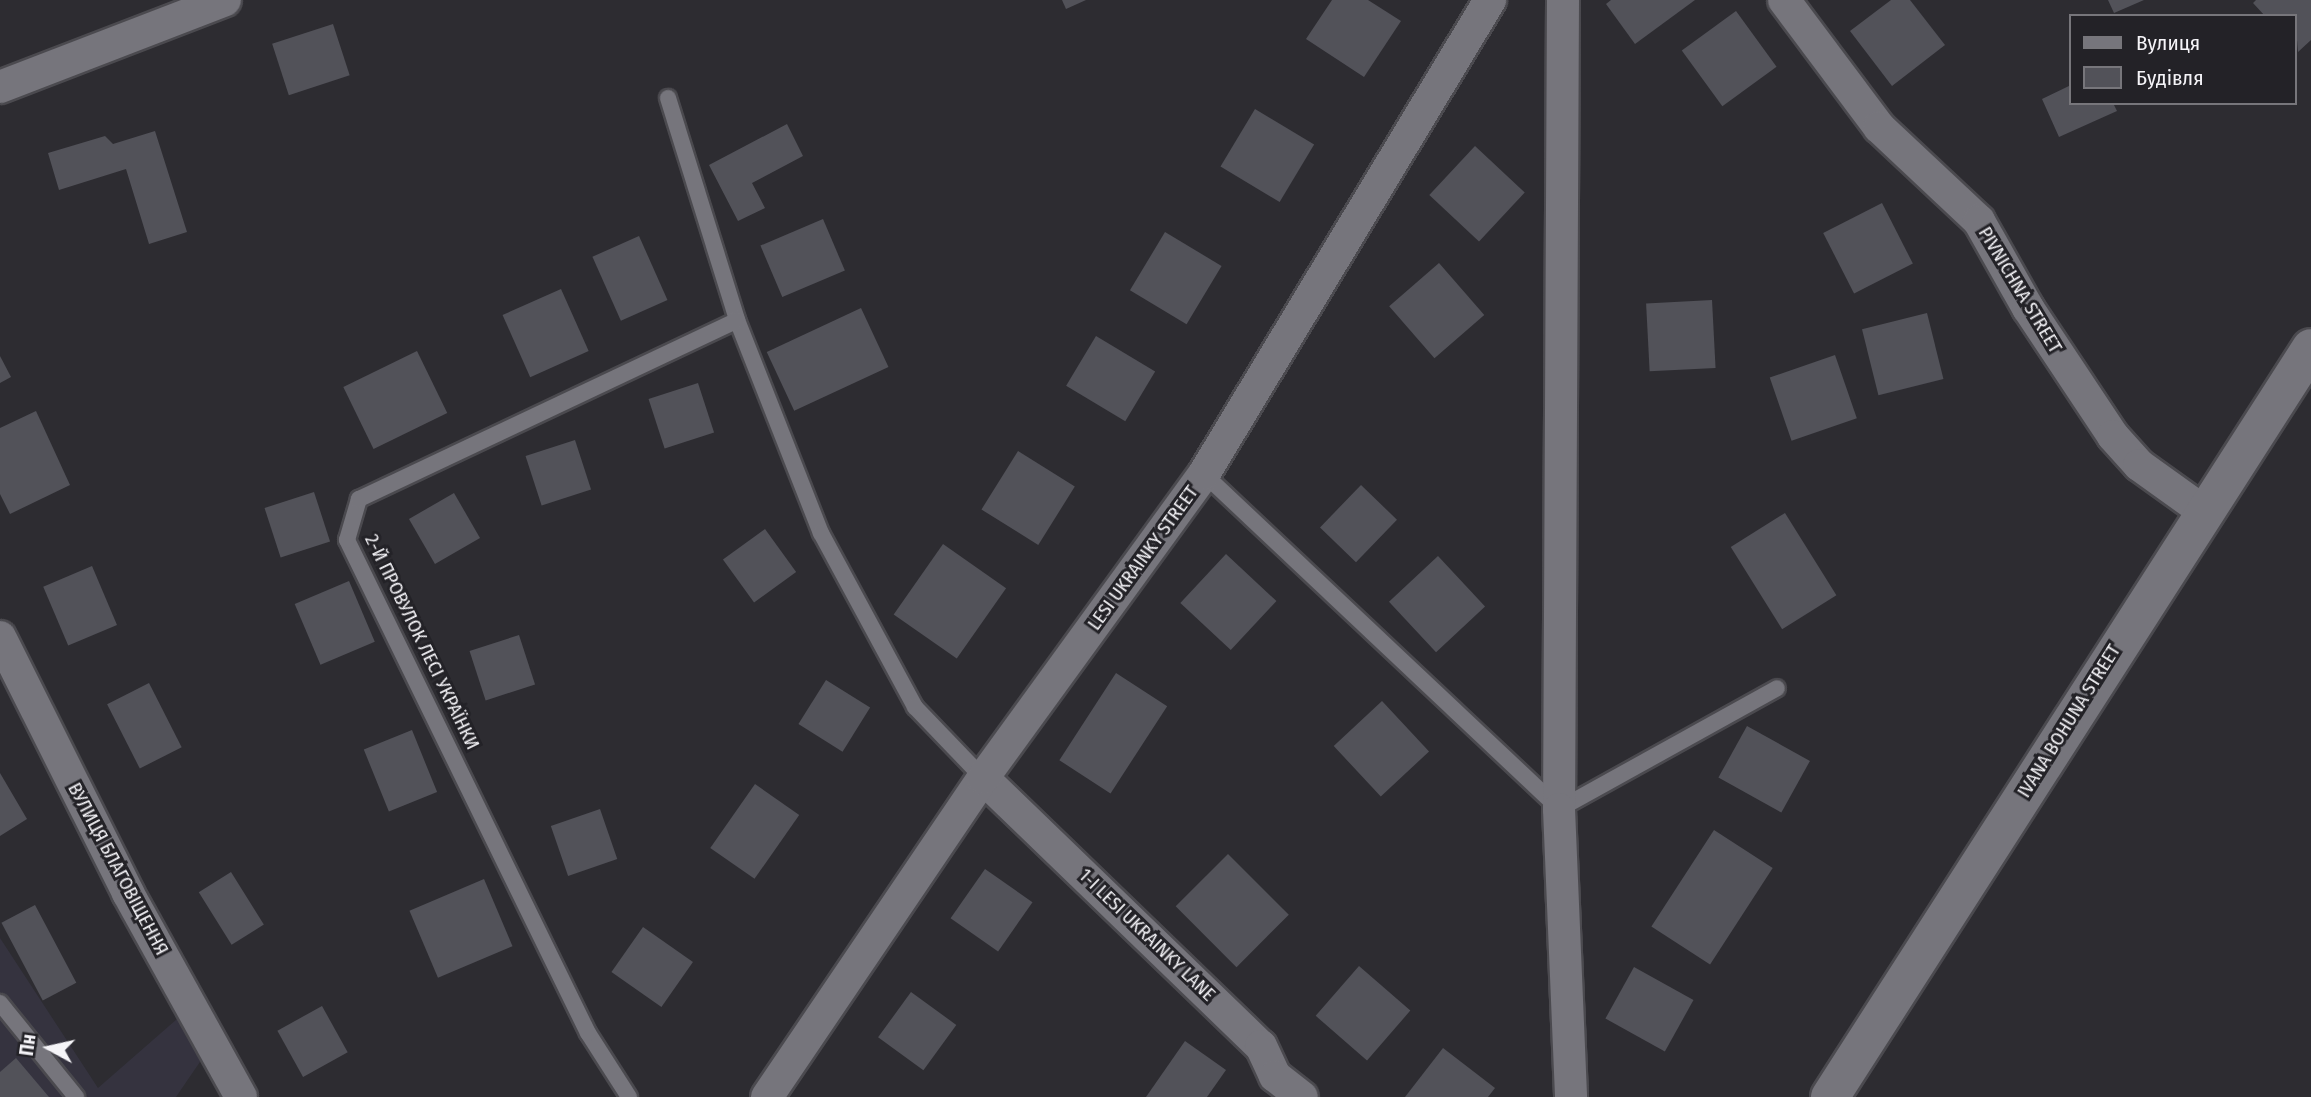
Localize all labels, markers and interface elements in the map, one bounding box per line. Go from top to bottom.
legend [2070,14,2297,105]
text: Вулиця [2136,30,2200,56]
text: Будівля [2136,65,2204,91]
street label: PIVNICHNA STREET [1973,223,2067,357]
street label: LESI UKRAINKY STREET [1083,481,1203,635]
street label: 2-Й ПРОВУЛОК ЛЕСІ УКРАЇНКИ [360,531,484,753]
street label: IVANA BOHUNA STREET [2013,640,2125,802]
street label: ВУЛИЦЯ БЛАГОВІЩЕННЯ [63,779,173,959]
street label: 1-I LESI UKRAINKY LANE [1074,864,1220,1006]
north arrow [14,1013,84,1083]
text: Пн [15,1033,41,1057]

